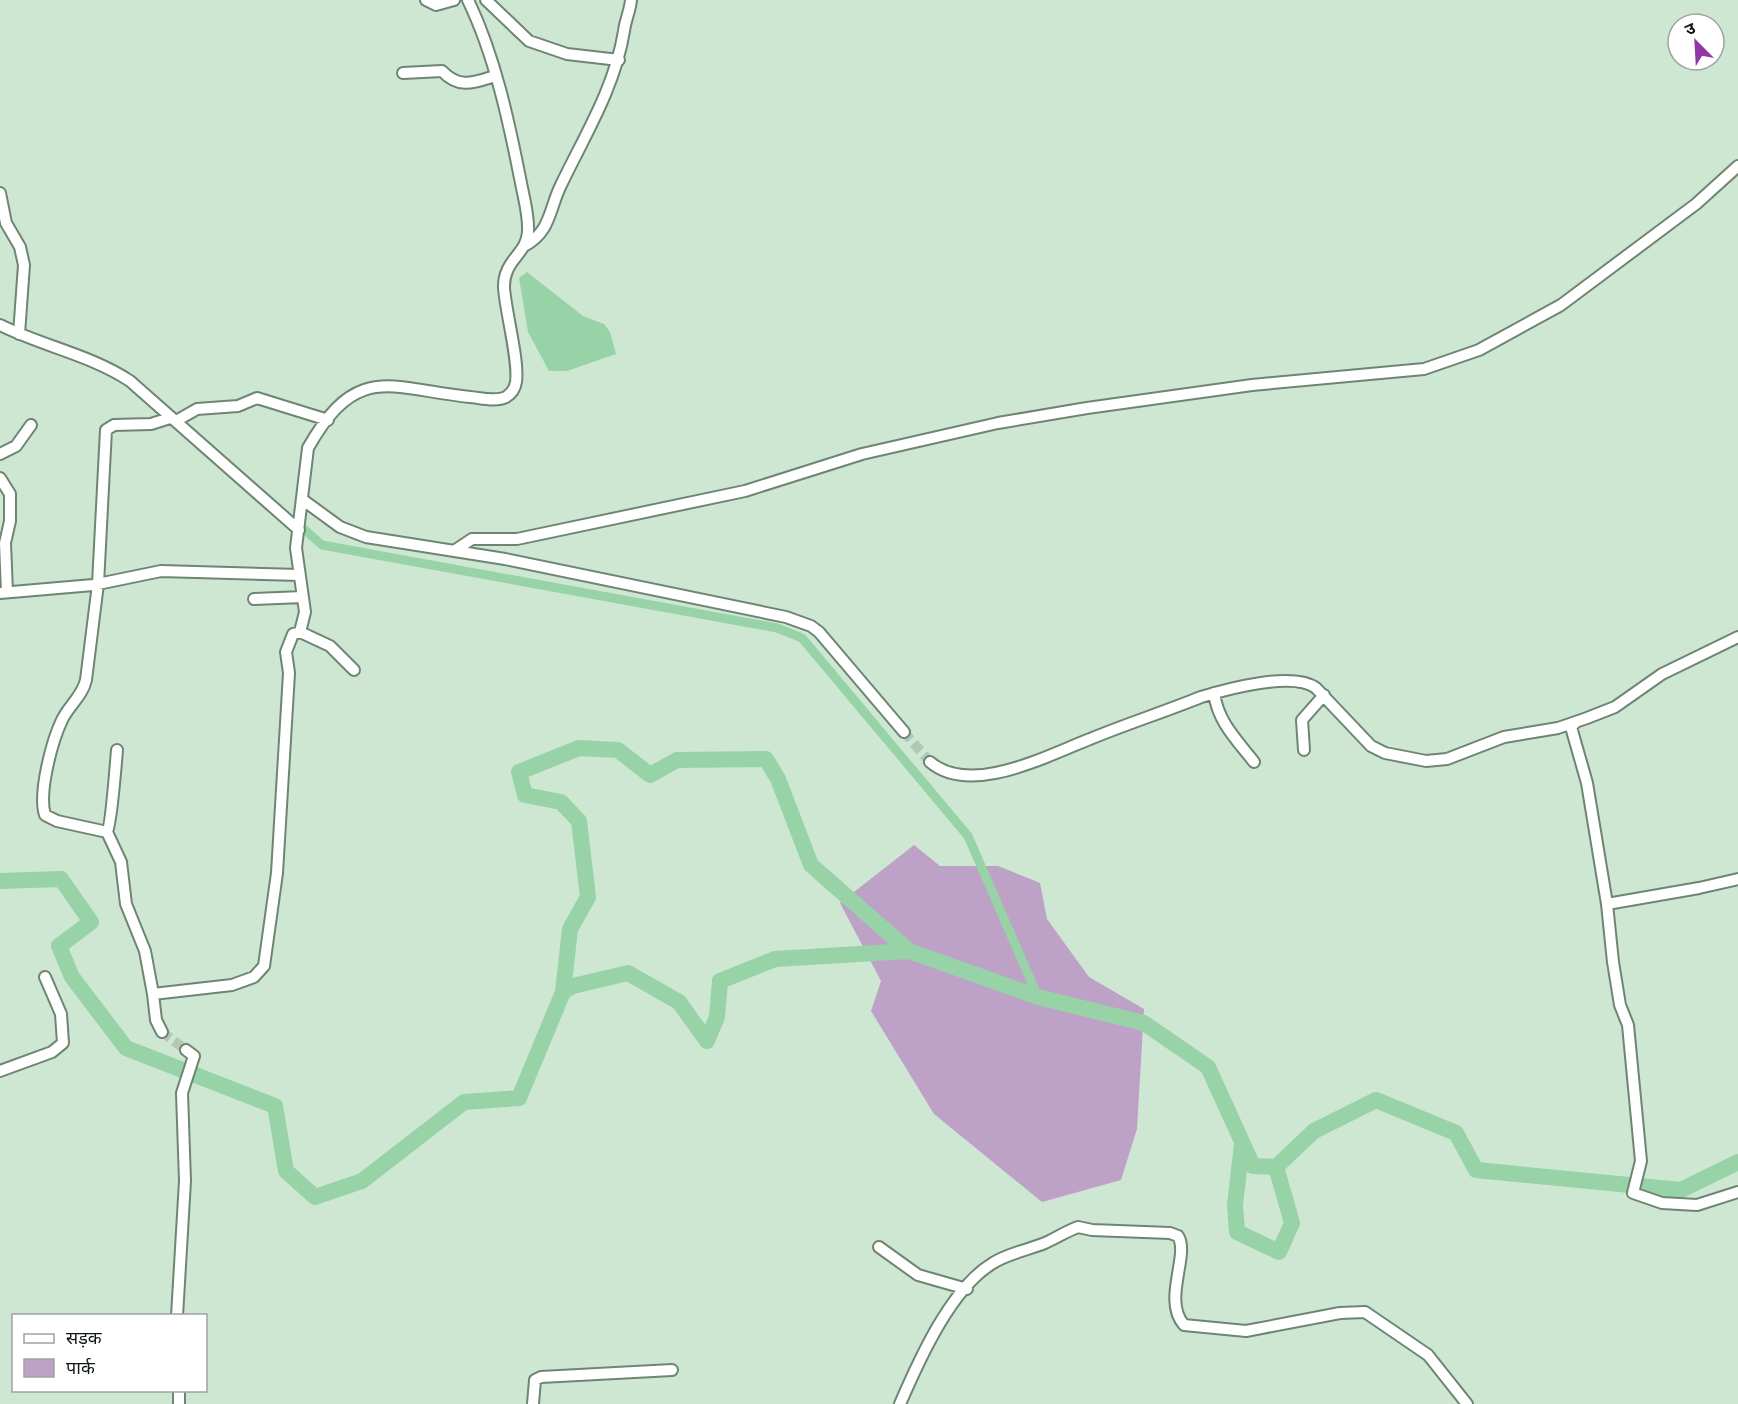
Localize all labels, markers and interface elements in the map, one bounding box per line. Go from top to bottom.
north arrow [1666,12,1726,72]
text: उ [1682,18,1698,38]
legend [12,1314,207,1392]
text: सड़क [66,1327,103,1348]
text: पार्क [66,1357,96,1378]

